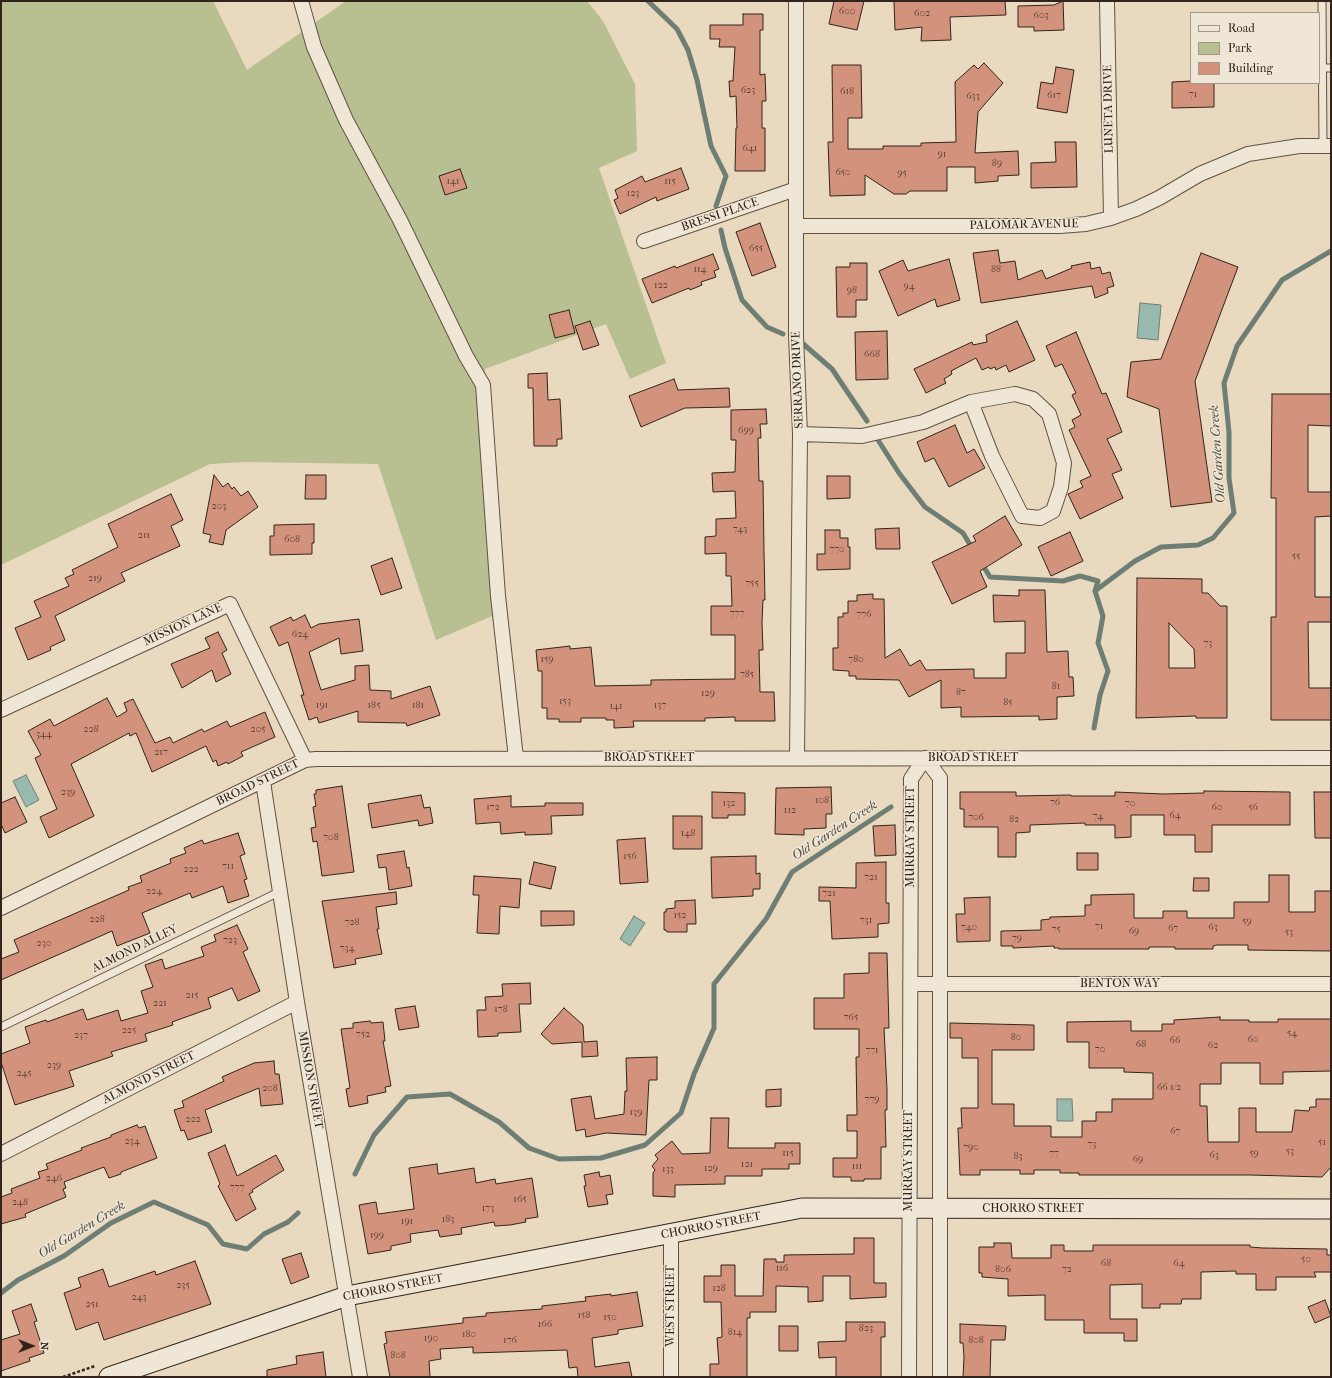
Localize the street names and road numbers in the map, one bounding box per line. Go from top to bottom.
street label: LUNETA DRIVE [1101,65,1117,153]
street label: BRESSI PLACE [679,195,761,235]
street label: PALOMAR AVENUE [969,217,1079,233]
street label: SERRANO DRIVE [789,331,807,429]
street label: MISSION LANE [141,600,225,650]
street label: BROAD STREET [604,751,694,765]
street label: BROAD STREET [928,751,1018,765]
street label: BROAD STREET [214,757,302,809]
street label: MURRAY STREET [904,786,918,888]
street label: ALMOND ALLEY [90,922,180,976]
street label: BENTON WAY [1080,977,1160,991]
street label: MISSION STREET [294,1030,326,1130]
street label: ALMOND STREET [100,1048,198,1108]
street label: MURRAY STREET [902,1110,916,1212]
street label: CHORRO STREET [982,1202,1084,1216]
street label: CHORRO STREET [660,1209,762,1243]
street label: WEST STREET [664,1265,678,1347]
street label: CHORRO STREET [342,1271,444,1305]

